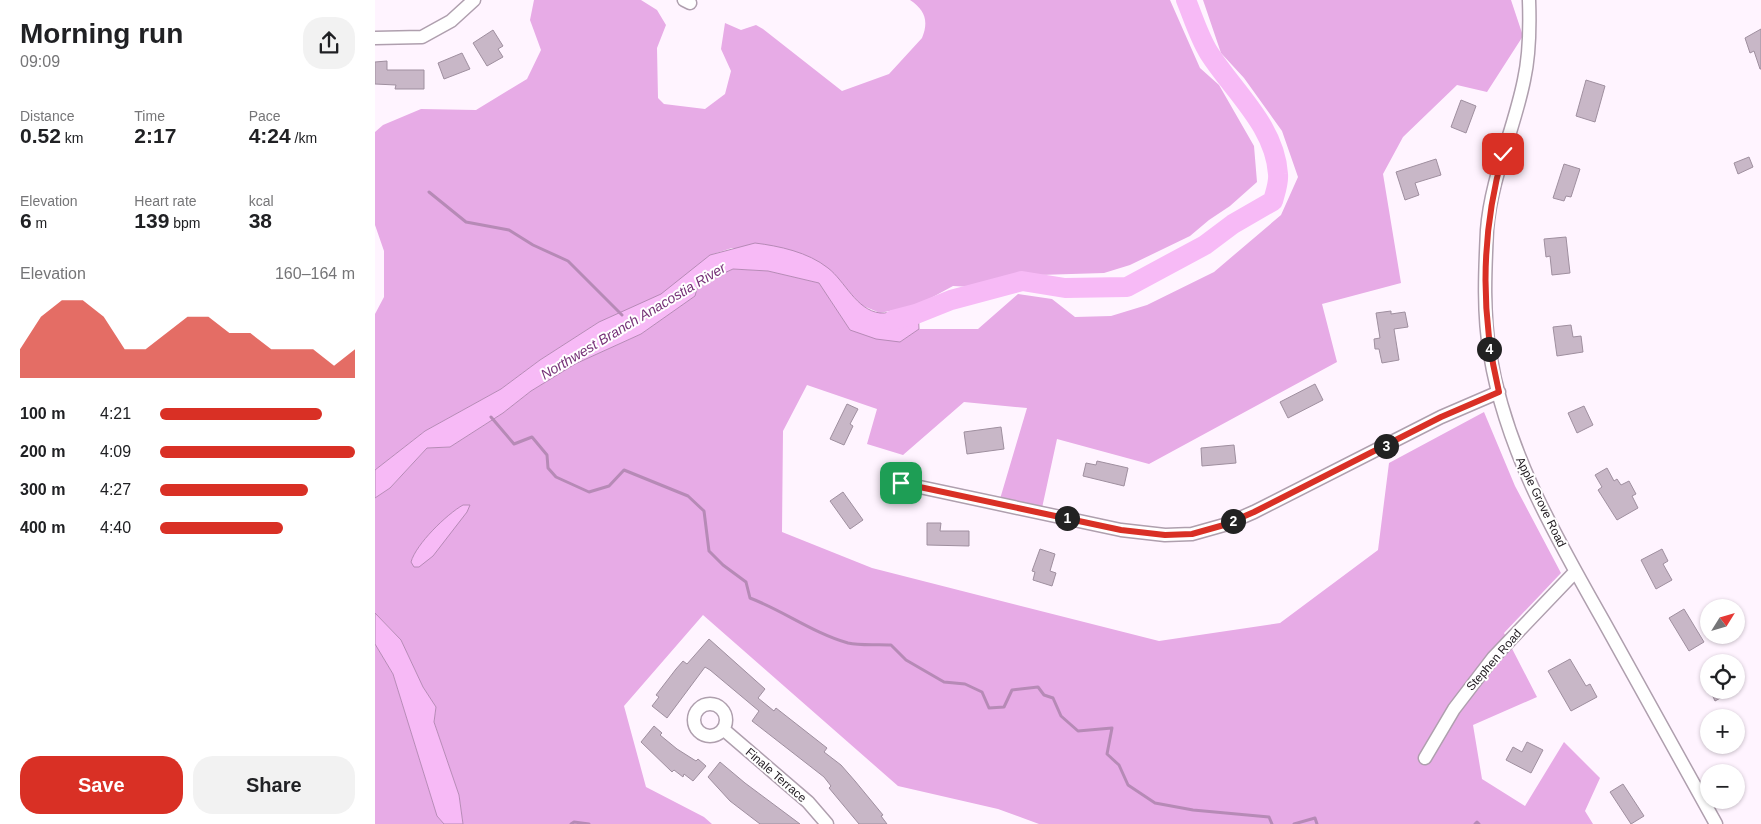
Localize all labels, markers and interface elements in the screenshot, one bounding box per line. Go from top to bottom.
button: share [303,17,355,69]
text: Morning run [20,18,183,49]
text: 09:09 [20,53,60,70]
text: Distance [20,108,74,124]
text: Time [134,108,165,124]
text: Pace [249,108,281,124]
text: 0.52 [20,124,61,147]
text: 2:17 [134,124,176,147]
text: 4:24 [249,124,291,147]
text: km [61,130,83,146]
text: /km [291,130,317,146]
pin [1482,133,1524,175]
icon: check [1489,140,1517,168]
text: Elevation [20,193,78,209]
text: Heart rate [134,193,197,209]
text: kcal [249,193,274,209]
text: 6 [20,209,32,232]
text: 139 [134,209,169,232]
text: 38 [249,209,272,232]
text: m [32,215,47,231]
text: bpm [169,215,201,231]
water label: Northwest Branch Anacostia River [538,259,729,383]
text: Elevation [20,265,86,282]
text: 160–164 m [275,265,355,282]
pin: 4 [1477,336,1501,362]
text: 4 [1486,341,1493,357]
text: 100 m [20,405,65,422]
text: 4:21 [100,405,131,422]
pin: 3 [1373,434,1399,458]
text: 3 [1383,438,1390,454]
text: 200 m [20,443,65,460]
text: 4:09 [100,443,131,460]
street label: Apple Grove Road [1513,455,1569,549]
pin [880,462,922,504]
icon: arrive [887,469,915,497]
text: 300 m [20,481,65,498]
text: 4:27 [100,481,131,498]
pin: 1 [1055,506,1079,530]
pin: 2 [1221,508,1245,534]
text: 1 [1064,510,1071,526]
text: 2 [1230,513,1237,529]
text: 400 m [20,519,65,536]
text: 4:40 [100,519,131,536]
north arrow [1700,599,1745,644]
map controls [1700,599,1745,809]
street label: Stephen Road [1464,626,1524,694]
button: locate [1700,654,1745,699]
button: + [1700,709,1745,754]
street label: Finale Terrace [743,745,809,805]
button: Save [20,756,183,814]
button: Share [193,756,355,814]
button: − [1700,764,1745,809]

